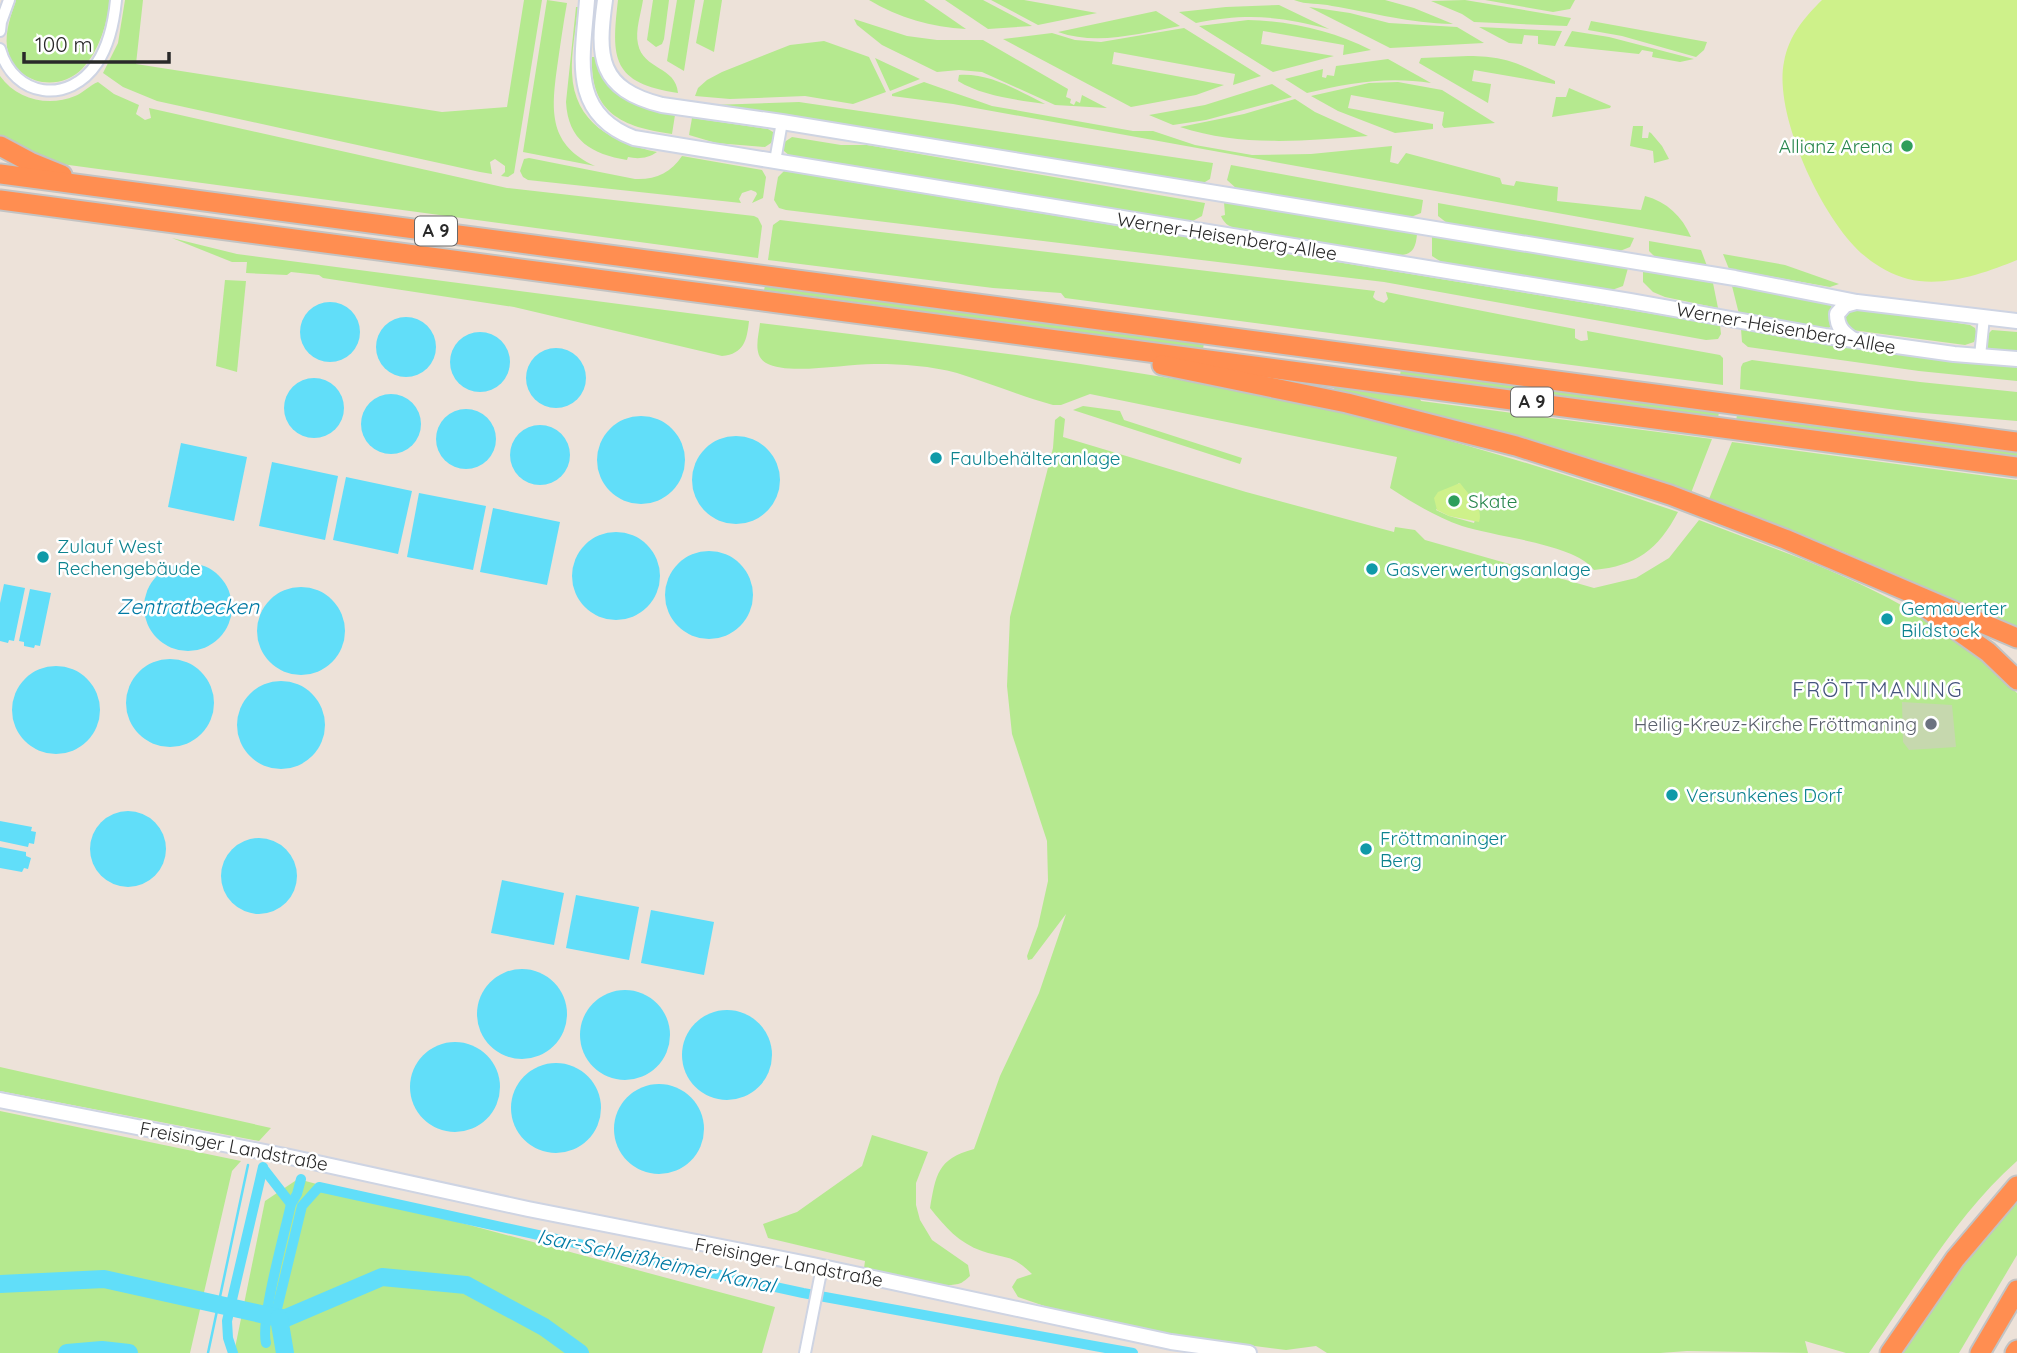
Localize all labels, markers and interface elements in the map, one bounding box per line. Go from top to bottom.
scale bar [24,21,170,65]
text: 100 m [35,31,93,57]
place label: Allianz Arena [1779,134,1893,158]
marker: Allianz Arena [1899,138,1915,154]
street label: Werner-Heisenberg-Allee [1115,207,1339,265]
road number: A 9 [415,216,457,246]
street label: Werner-Heisenberg-Allee [1674,297,1898,359]
road number: A 9 [1511,388,1553,416]
place label: Faulbehälteranlage [950,446,1121,470]
marker: Faulbehälteranlage [928,450,944,466]
place label: Skate [1468,489,1517,513]
marker: Skate [1446,493,1462,509]
place label: Zulauf West Rechengebäude [57,534,201,580]
marker: Zulauf West Rechengebäude [35,549,51,565]
place label: Gasverwertungsanlage [1386,557,1591,581]
marker: Gasverwertungsanlage [1364,561,1380,577]
water label: Zentratbecken [117,593,260,619]
place label: Gemauerter Bildstock [1901,596,2008,642]
marker: Gemauerter Bildstock [1879,611,1895,627]
district label: FRÖTTMANING [1792,676,1964,702]
place label: Heilig-Kreuz-Kirche Fröttmaning [1634,712,1917,736]
marker: Heilig-Kreuz-Kirche Fröttmaning [1923,716,1939,732]
place label: Versunkenes Dorf [1686,783,1843,807]
marker: Versunkenes Dorf [1664,787,1680,803]
place label: Fröttmaninger Berg [1380,826,1507,872]
marker: Fröttmaninger Berg [1358,841,1374,857]
street label: Freisinger Landstraße [138,1116,330,1176]
water label: Isar-Schleißheimer Kanal [535,1222,780,1298]
street label: Freisinger Landstraße [693,1232,885,1292]

